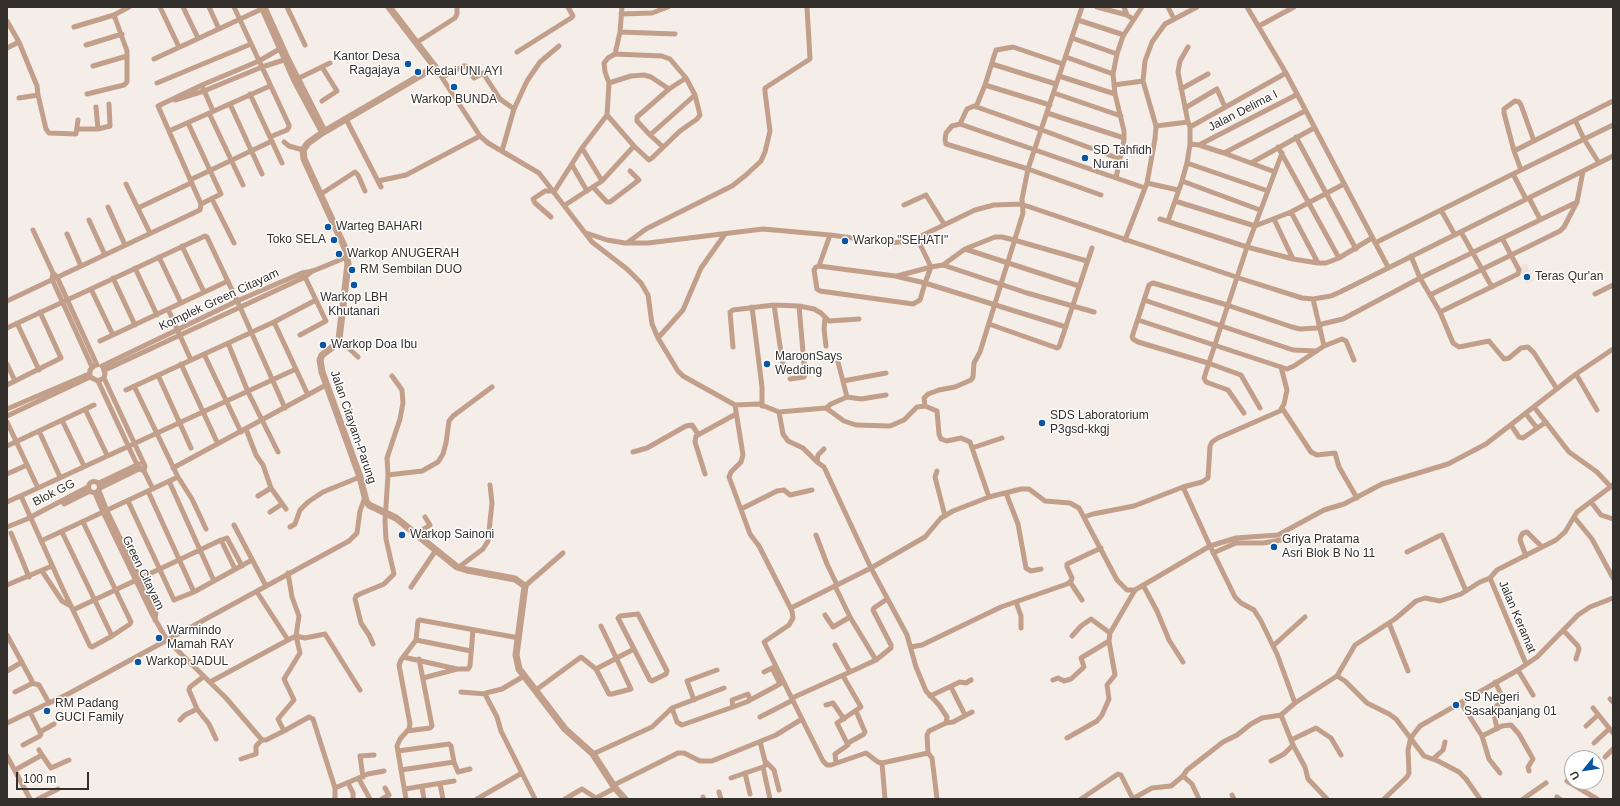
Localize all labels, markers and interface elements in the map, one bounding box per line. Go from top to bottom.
place label: Kantor Desa Ragajaya [333,50,400,78]
marker: Kantor Desa Ragajaya [403,59,413,69]
place label: Kedai UNI AYI [426,65,502,79]
marker: Kedai UNI AYI [413,67,423,77]
marker: Warkop BUNDA [449,82,459,92]
street label: Jalan Delima I [1206,87,1280,135]
place label: Warkop BUNDA [411,93,497,107]
place label: SD Tahfidh Nurani [1093,144,1152,172]
marker: SD Tahfidh Nurani [1080,153,1090,163]
place label: Warteg BAHARI [336,220,422,234]
marker: Warteg BAHARI [323,222,333,232]
place label: Toko SELA [267,233,326,247]
place label: Warkop "SEHATI" [853,234,948,248]
marker: Toko SELA [329,235,339,245]
marker: Warkop "SEHATI" [840,236,850,246]
place label: Warkop ANUGERAH [347,247,459,261]
marker: Warkop ANUGERAH [334,249,344,259]
place label: RM Sembilan DUO [360,263,462,277]
marker: RM Sembilan DUO [347,265,357,275]
street label: Komplek Green Citayam [157,266,281,334]
place label: Teras Qur'an [1535,270,1603,284]
marker: Teras Qur'an [1522,272,1532,282]
marker: Warkop LBH Khutanari [349,280,359,290]
place label: Warkop LBH Khutanari [320,291,388,319]
place label: Warkop Doa Ibu [331,338,417,352]
marker: Warkop Doa Ibu [318,340,328,350]
place label: MaroonSays Wedding [775,350,842,378]
marker: MaroonSays Wedding [762,359,772,369]
street label: Jalan Citayam-Parung [327,369,379,485]
place label: SDS Laboratorium P3gsd-kkgj [1050,409,1149,437]
marker: SDS Laboratorium P3gsd-kkgj [1037,418,1047,428]
street label: Blok GG [31,476,77,510]
place label: Warkop Sainoni [410,528,494,542]
marker: Warkop Sainoni [397,530,407,540]
place label: Griya Pratama Asri Blok B No 11 [1282,533,1375,561]
street label: Green Citayam [119,534,167,612]
marker: Griya Pratama Asri Blok B No 11 [1269,542,1279,552]
street label: Jalan Keramat [1495,579,1539,655]
place label: Warmindo Mamah RAY [167,624,234,652]
marker: Warmindo Mamah RAY [154,633,164,643]
place label: Warkop JADUL [146,655,228,669]
marker: Warkop JADUL [133,657,143,667]
place label: SD Negeri Sasakpanjang 01 [1464,691,1557,719]
place label: RM Padang GUCI Family [55,697,124,725]
marker: SD Negeri Sasakpanjang 01 [1451,700,1461,710]
marker: RM Padang GUCI Family [42,706,52,716]
north arrow [1564,750,1604,790]
scale bar [18,764,91,790]
text: U [1567,769,1582,782]
text: 100 m [23,772,56,786]

